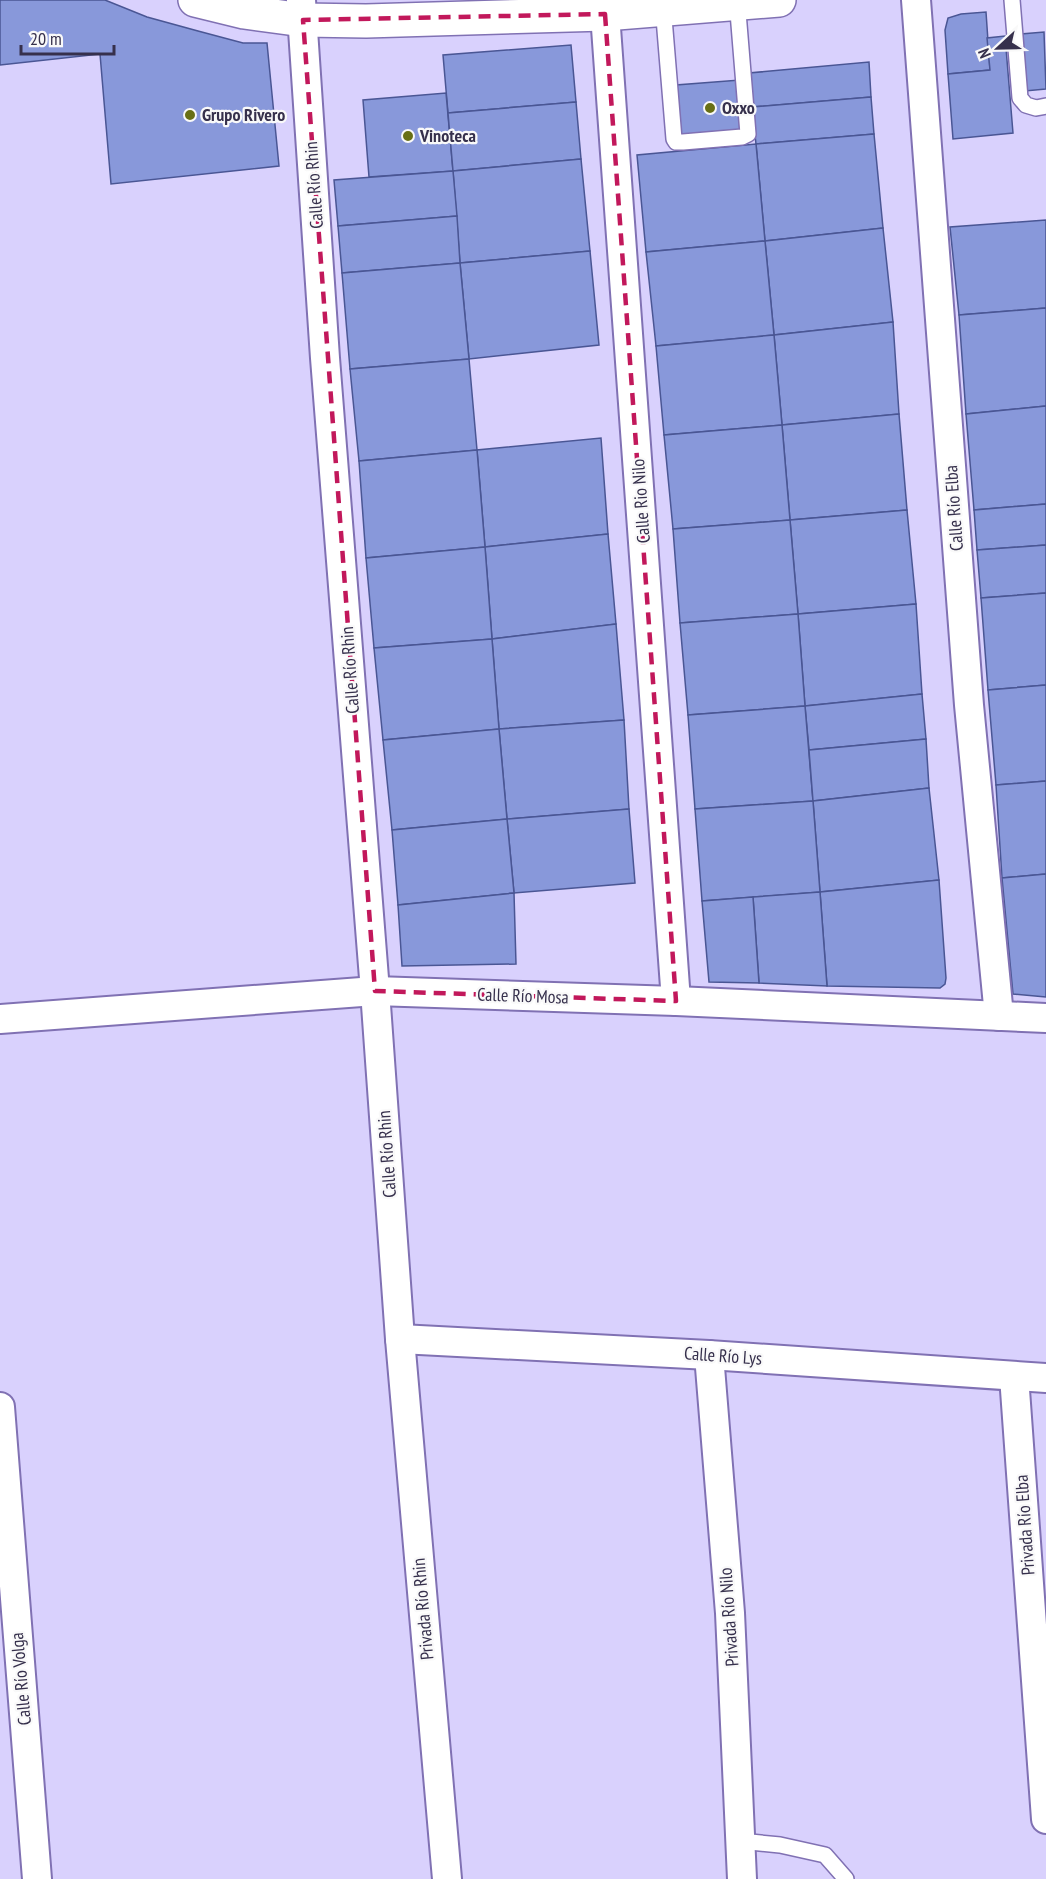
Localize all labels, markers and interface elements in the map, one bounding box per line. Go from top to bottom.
scale bar [21,18,114,56]
north arrow [968,18,1028,78]
text: 20 m [30,27,62,50]
text: N [973,46,995,61]
place label: Oxxo [722,96,755,119]
marker: Oxxo [703,101,717,115]
place label: Grupo Rivero [202,103,285,126]
marker: Grupo Rivero [183,108,197,122]
place label: Vinoteca [419,124,476,147]
marker: Vinoteca [401,129,415,143]
street label: Calle Río Rhin [299,141,328,229]
street label: Calle Rio Nilo [626,458,655,544]
street label: Calle Río Elba [939,464,968,552]
street label: Calle Río Rhin [335,626,364,714]
street label: Calle Río Mosa [477,982,569,1009]
street label: Calle Río Rhin [372,1110,401,1198]
street label: Calle Río Lys [683,1341,763,1370]
street label: Privada Río Elba [1010,1474,1039,1576]
street label: Privada Río Rhin [407,1557,438,1661]
street label: Privada Río Nilo [714,1567,743,1667]
street label: Calle Río Volga [5,1632,36,1726]

